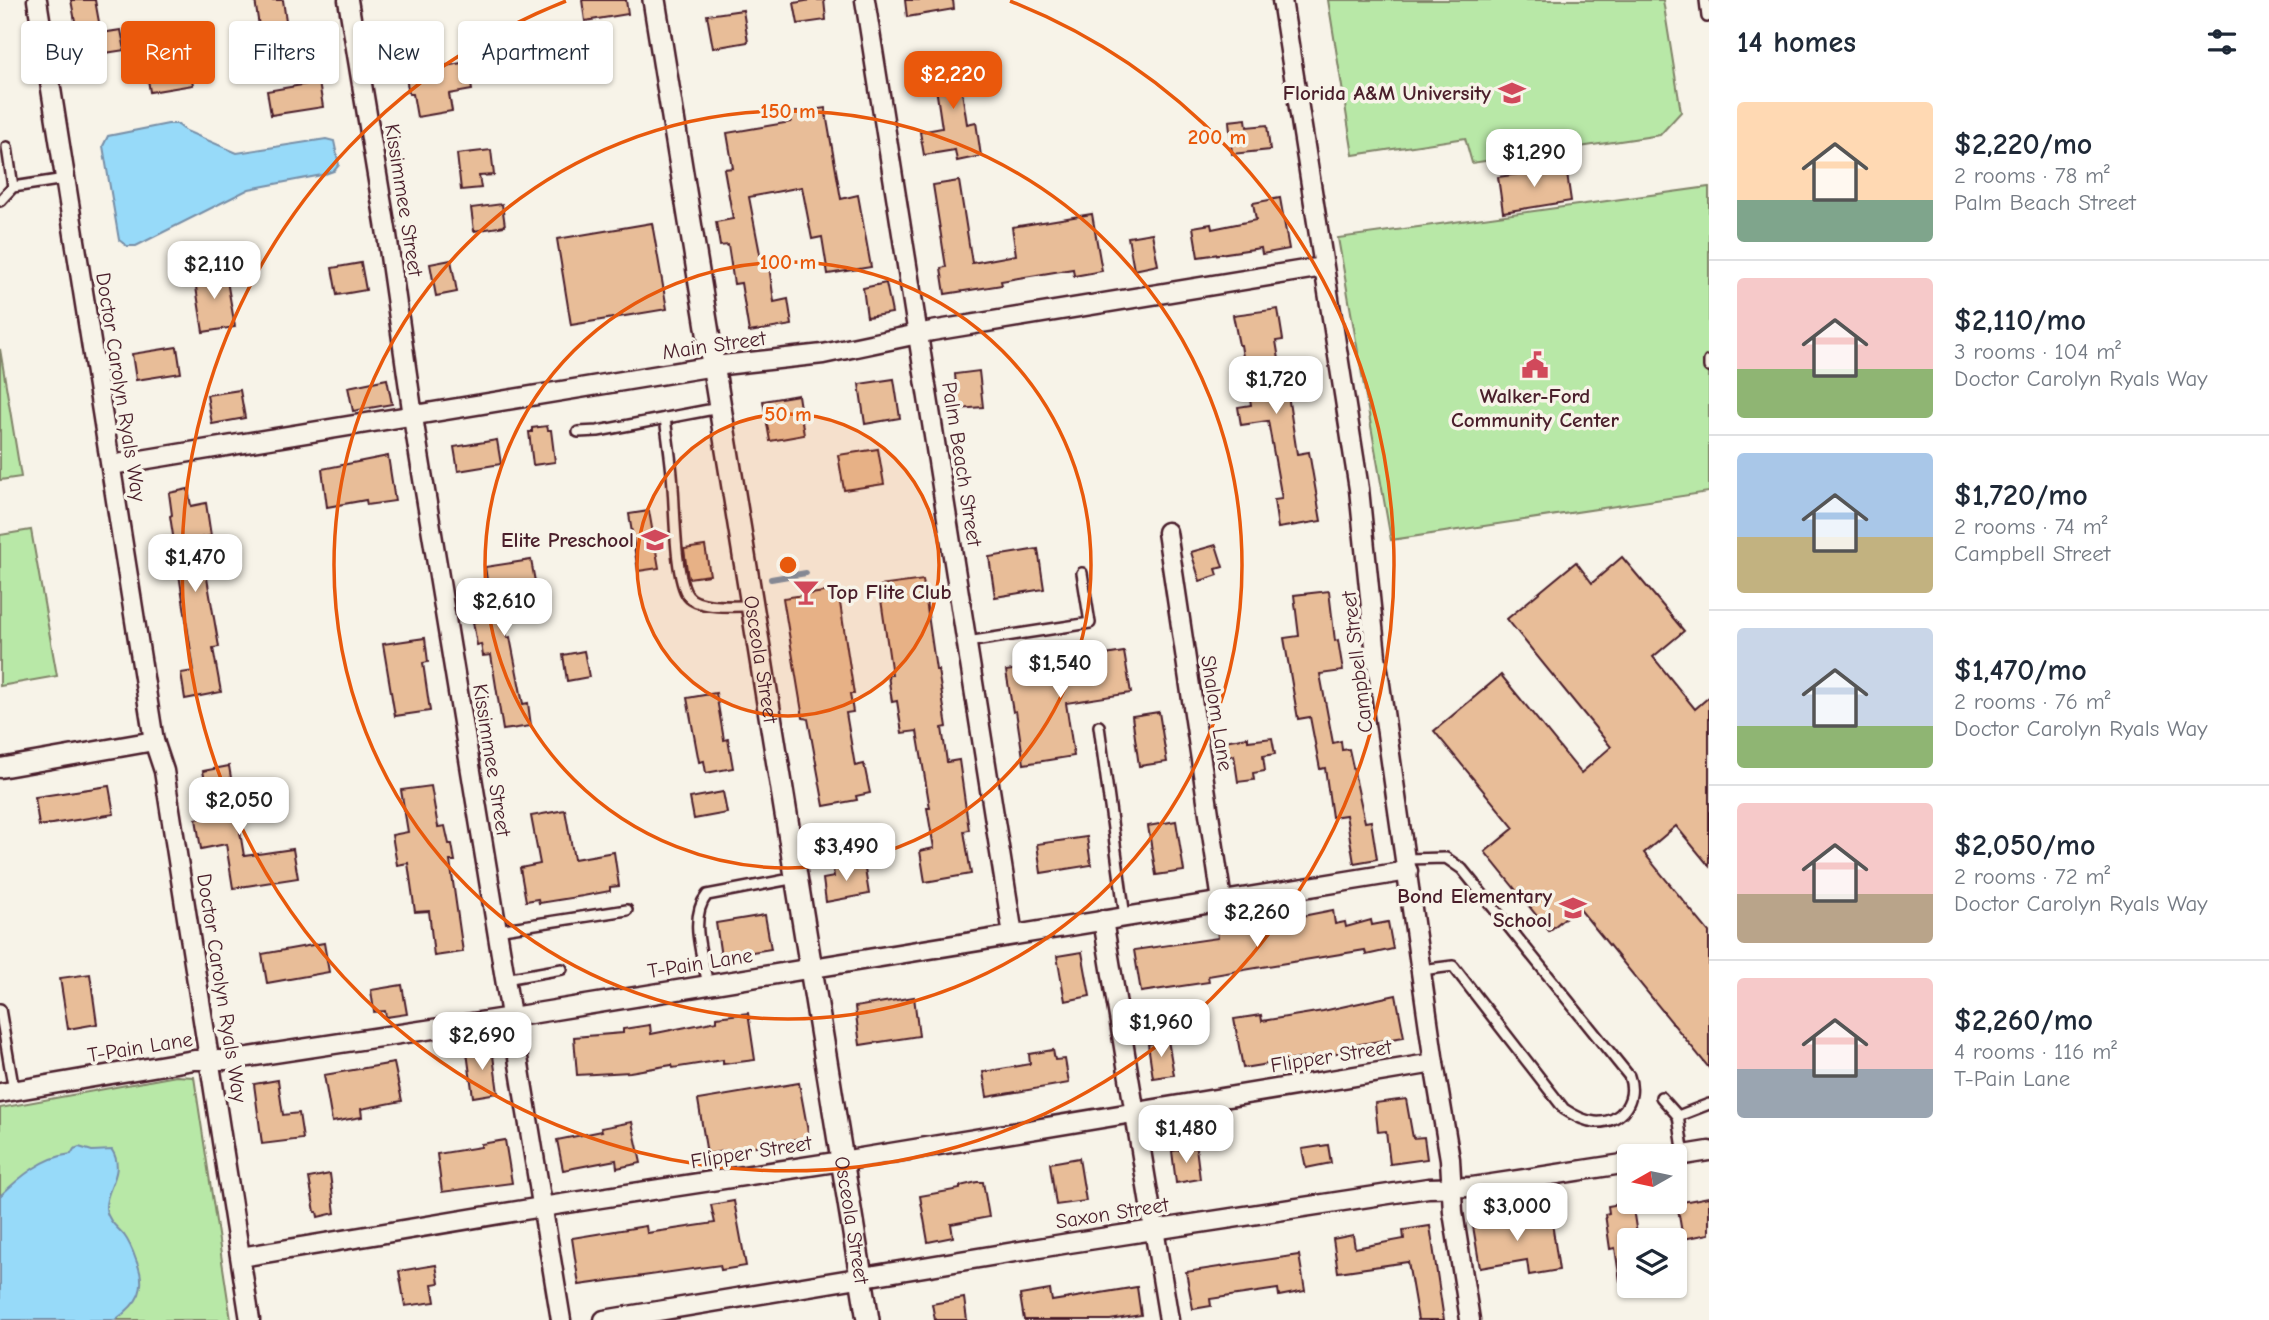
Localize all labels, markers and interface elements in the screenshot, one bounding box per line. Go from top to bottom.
chip: Buy [21,21,107,84]
chip: Rent [121,21,215,84]
chip: Filters [229,21,339,84]
chip: New [353,21,444,84]
chip: Apartment [458,21,613,84]
icon: filters [2203,23,2241,61]
text: 14 homes [1737,25,1856,60]
pin: $2,220 [896,52,1010,111]
text: $2,220 [920,60,986,87]
school or university icon: Florida A&M University [1497,78,1527,108]
place label: Florida A&M University [1283,81,1491,105]
text: 150 m [760,99,816,123]
street label: Kissimmee Street [380,122,428,279]
text: 200 m [1188,125,1246,149]
text: $2,220/mo [1954,127,2092,162]
pin: $1,290 [1477,130,1591,189]
icon: home [1793,130,1877,214]
text: $1,290 [1502,138,1566,165]
text: 2 rooms · 78 m² [1954,162,2110,189]
text: Palm Beach Street [1954,189,2136,216]
pin: $2,110 [157,242,271,301]
text: $2,110 [184,250,244,277]
text: 100 m [760,250,816,274]
street label: Doctor Carolyn Ryals Way [91,271,151,504]
text: $2,110/mo [1954,303,2086,338]
icon: home [1793,306,1877,390]
street label: Main Street [661,326,768,364]
text: 3 rooms · 104 m² [1954,338,2121,365]
public building icon: Walker-Ford Community Center [1520,350,1550,380]
pin: $1,720 [1219,356,1333,416]
text: $1,720 [1245,365,1307,392]
text: Doctor Carolyn Ryals Way [1954,365,2208,392]
street label: Palm Beach Street [937,380,987,549]
place label: Walker-Ford Community Center [1451,384,1619,432]
text: 50 m [764,402,812,426]
text: $1,720/mo [1954,478,2088,513]
icon: home [1793,481,1877,565]
text: 2 rooms · 74 m² [1954,513,2107,540]
school or university icon: Elite Preschool [640,525,670,555]
place label: Elite Preschool [501,528,634,552]
pin: $1,470 [138,534,252,594]
text: Campbell Street [1954,540,2110,567]
text: $1,470 [164,543,226,570]
centre of rings [776,553,800,577]
bar icon: Top Flite Club [791,577,821,607]
pin: $2,610 [447,578,561,638]
place label: Top Flite Club [827,580,952,604]
text: $2,610 [472,587,536,614]
street label: Campbell Street [1336,589,1378,734]
street label: Osceola Street [739,594,783,726]
pin: $1,540 [1003,640,1117,700]
text: $1,540 [1028,649,1092,676]
street label: Shalom Lane [1196,653,1238,773]
text: $1,470/mo [1954,653,2087,688]
icon: home [1793,656,1877,740]
street label: Kissimmee Street [468,682,516,839]
text: 2 rooms · 76 m² [1954,688,2110,715]
text: Doctor Carolyn Ryals Way [1954,715,2208,742]
pin: $2,050 [182,778,296,837]
text: $2,050 [205,786,273,813]
pin: $3,490 [789,824,903,883]
text: $2,050/mo [1954,828,2096,863]
icon: home [1793,831,1877,915]
text: $3,490 [813,832,879,859]
text: 2 rooms · 72 m² [1954,863,2110,890]
street label: Doctor Carolyn Ryals Way [192,872,252,1105]
place label: Bond Elementary School [1397,884,1552,932]
pin: $2,260 [1200,890,1314,949]
text: Doctor Carolyn Ryals Way [1954,890,2208,917]
school or university icon: Bond Elementary School [1558,893,1588,923]
text: $2,260 [1224,898,1290,925]
street label: T-Pain Lane [646,943,754,983]
pin: $1,960 [1104,1000,1218,1059]
text: $2,260/mo [1954,1003,2093,1038]
icon: home [1793,1006,1877,1090]
text: $1,960 [1129,1008,1193,1035]
pin: $2,690 [425,1012,539,1072]
text: $2,690 [449,1021,515,1048]
street label: T-Pain Lane [86,1027,194,1067]
street label: Flipper Street [1269,1034,1394,1077]
text: 4 rooms · 116 m² [1954,1038,2117,1065]
text: T-Pain Lane [1954,1065,2070,1092]
pin: $1,480 [1129,1106,1243,1165]
text: $1,480 [1155,1114,1218,1141]
street label: Flipper Street [689,1130,814,1173]
north arrow [1617,1144,1687,1214]
map controls [1617,1144,1687,1298]
street label: Osceola Street [830,1154,874,1287]
pin: $3,000 [1460,1184,1574,1243]
street label: Saxon Street [1054,1192,1171,1234]
text: $3,000 [1482,1192,1552,1219]
button: layers [1617,1228,1687,1298]

